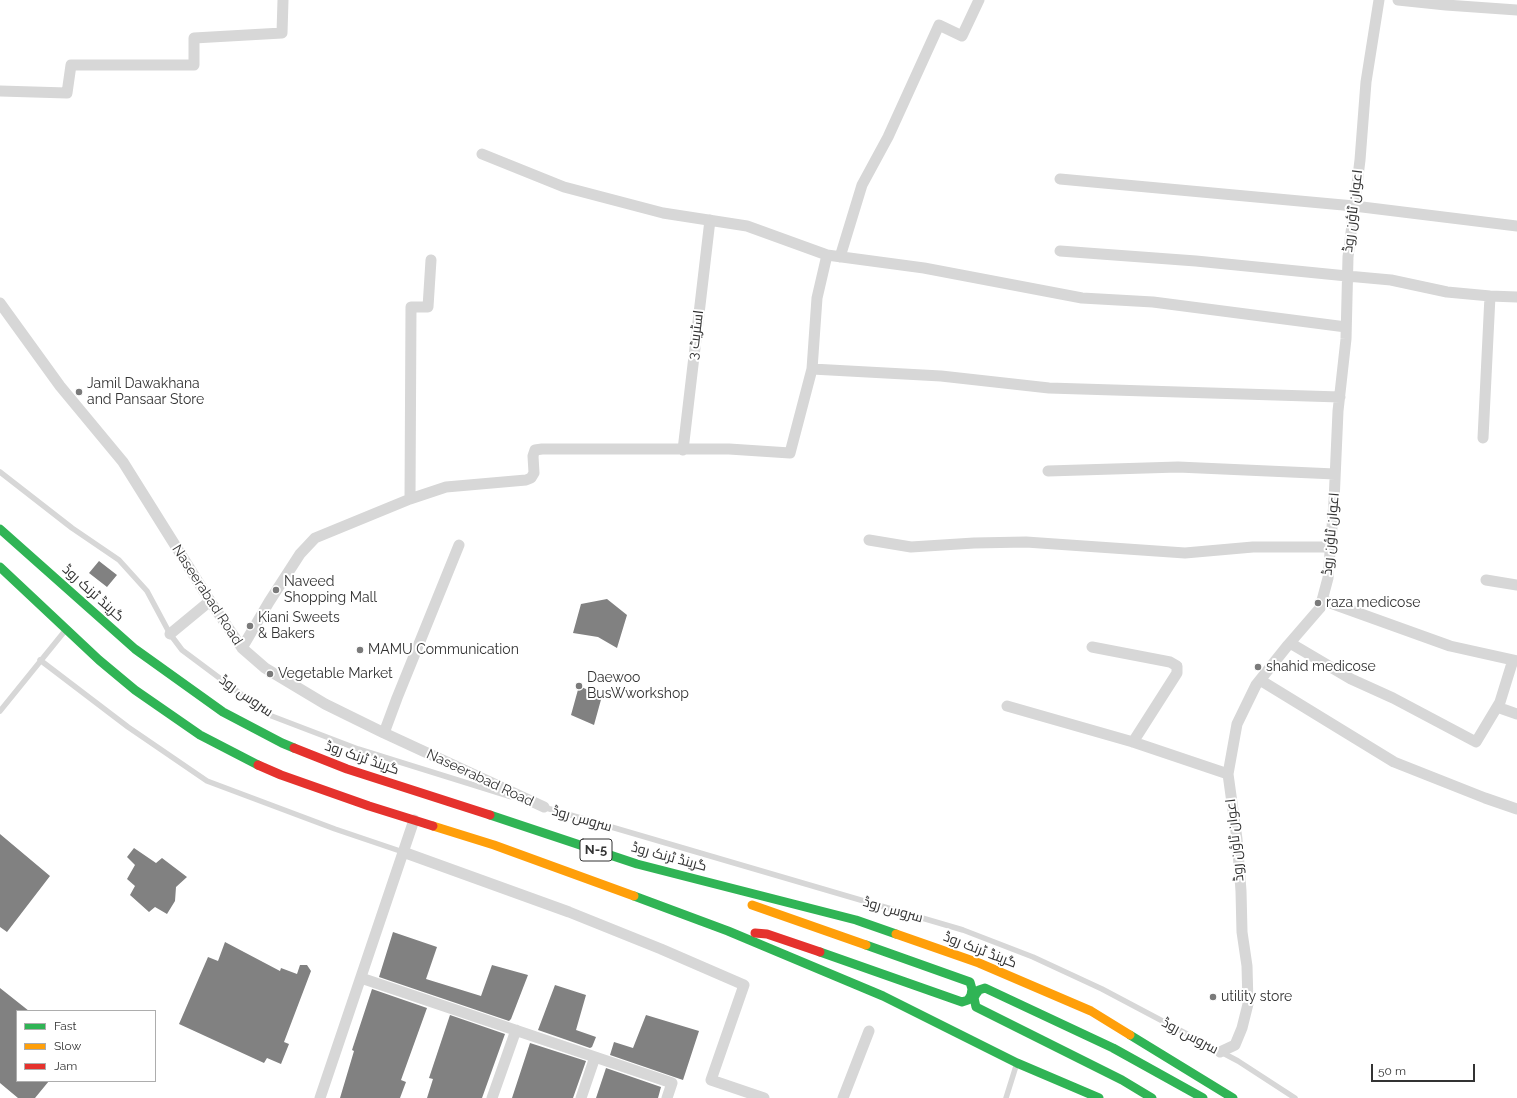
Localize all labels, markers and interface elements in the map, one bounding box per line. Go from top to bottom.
street label: اعوان ٹاؤن روڈ [1340,169,1366,253]
street label: اسٹریٹ 3 [685,309,707,361]
place label: Jamil Dawakhana and Pansaar Store [87,376,204,408]
marker: Jamil Dawakhana and Pansaar Store [74,387,84,397]
street label: اعوان ٹاؤن روڈ [1319,492,1343,576]
street label: Naseerabad Road [168,542,246,648]
street label: گرینڈ ٹرنک روڈ [59,561,127,625]
place label: Naveed Shopping Mall [284,574,377,606]
marker: Naveed Shopping Mall [271,585,281,595]
place label: raza medicose [1326,595,1420,611]
marker: raza medicose [1313,598,1323,608]
place label: Kiani Sweets & Bakers [258,610,340,642]
marker: Kiani Sweets & Bakers [245,621,255,631]
place label: MAMU Communication [368,642,519,658]
marker: MAMU Communication [355,645,365,655]
place label: shahid medicose [1266,659,1376,675]
marker: shahid medicose [1253,662,1263,672]
place label: Vegetable Market [278,666,393,682]
marker: Vegetable Market [265,669,275,679]
place label: Daewoo BusWworkshop [587,670,689,702]
street label: سروس روڈ [216,671,276,721]
marker: Daewoo BusWworkshop [574,681,584,691]
street label: گرینڈ ٹرنک روڈ [323,737,401,779]
street label: Naseerabad Road [424,746,536,810]
street label: اعوان ٹاؤن روڈ [1222,798,1248,882]
street label: سروس روڈ [550,802,614,836]
road number: N-5 [580,839,612,861]
street label: گرینڈ ٹرنک روڈ [629,839,709,875]
street label: سروس روڈ [861,893,925,927]
street label: گرینڈ ٹرنک روڈ [941,928,1019,972]
place label: utility store [1221,989,1292,1005]
marker: utility store [1208,992,1218,1002]
legend [16,1010,156,1082]
street label: سروس روڈ [1159,1014,1221,1058]
text: Fast [54,1019,77,1033]
text: Slow [54,1039,81,1053]
scale bar [1373,1056,1477,1082]
text: Jam [54,1059,77,1073]
text: 50 m [1378,1064,1406,1078]

